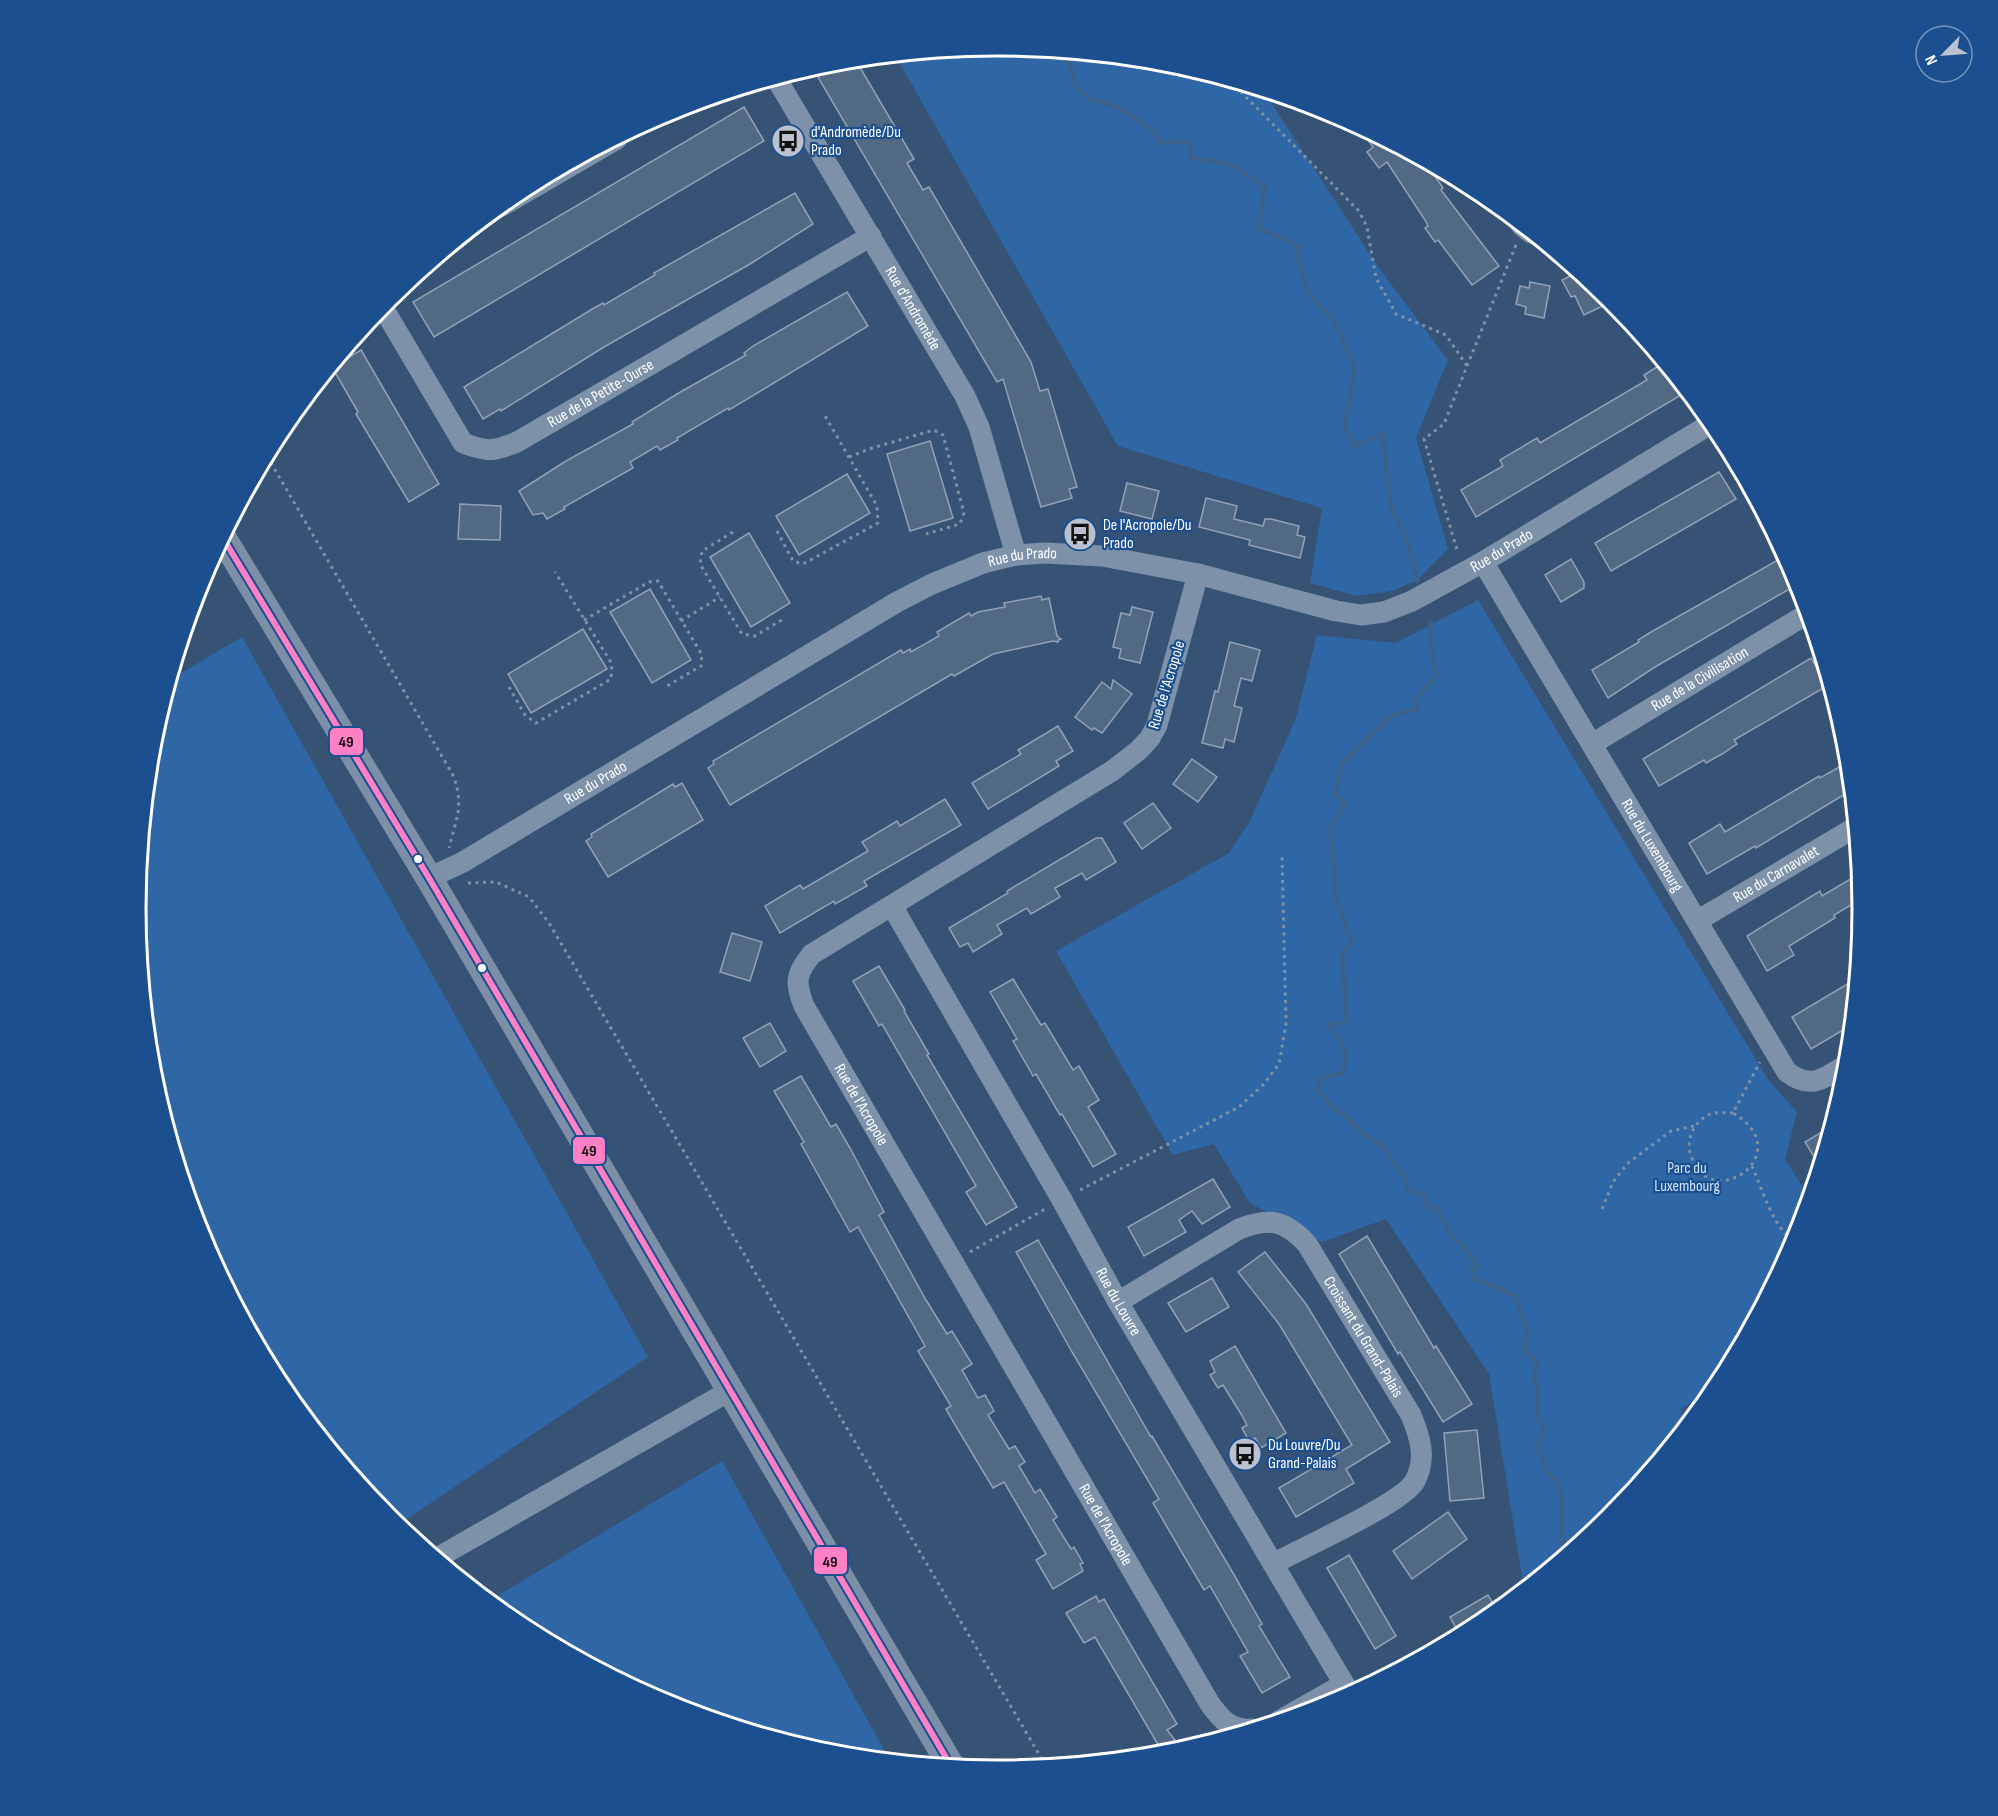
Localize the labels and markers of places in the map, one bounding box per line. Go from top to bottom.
bus stop icon: d'Andromède/Du Prado [770,123,806,159]
place label: d'Andromède/Du Prado [811,123,901,160]
bus stop icon: De l'Acropole/Du Prado [1062,516,1098,552]
place label: De l'Acropole/Du Prado [1103,516,1192,553]
unlabelled marker [412,853,424,865]
unlabelled marker [476,962,488,974]
bus stop icon: Du Louvre/Du Grand-Palais [1227,1436,1263,1472]
place label: Du Louvre/Du Grand-Palais [1268,1436,1340,1473]

